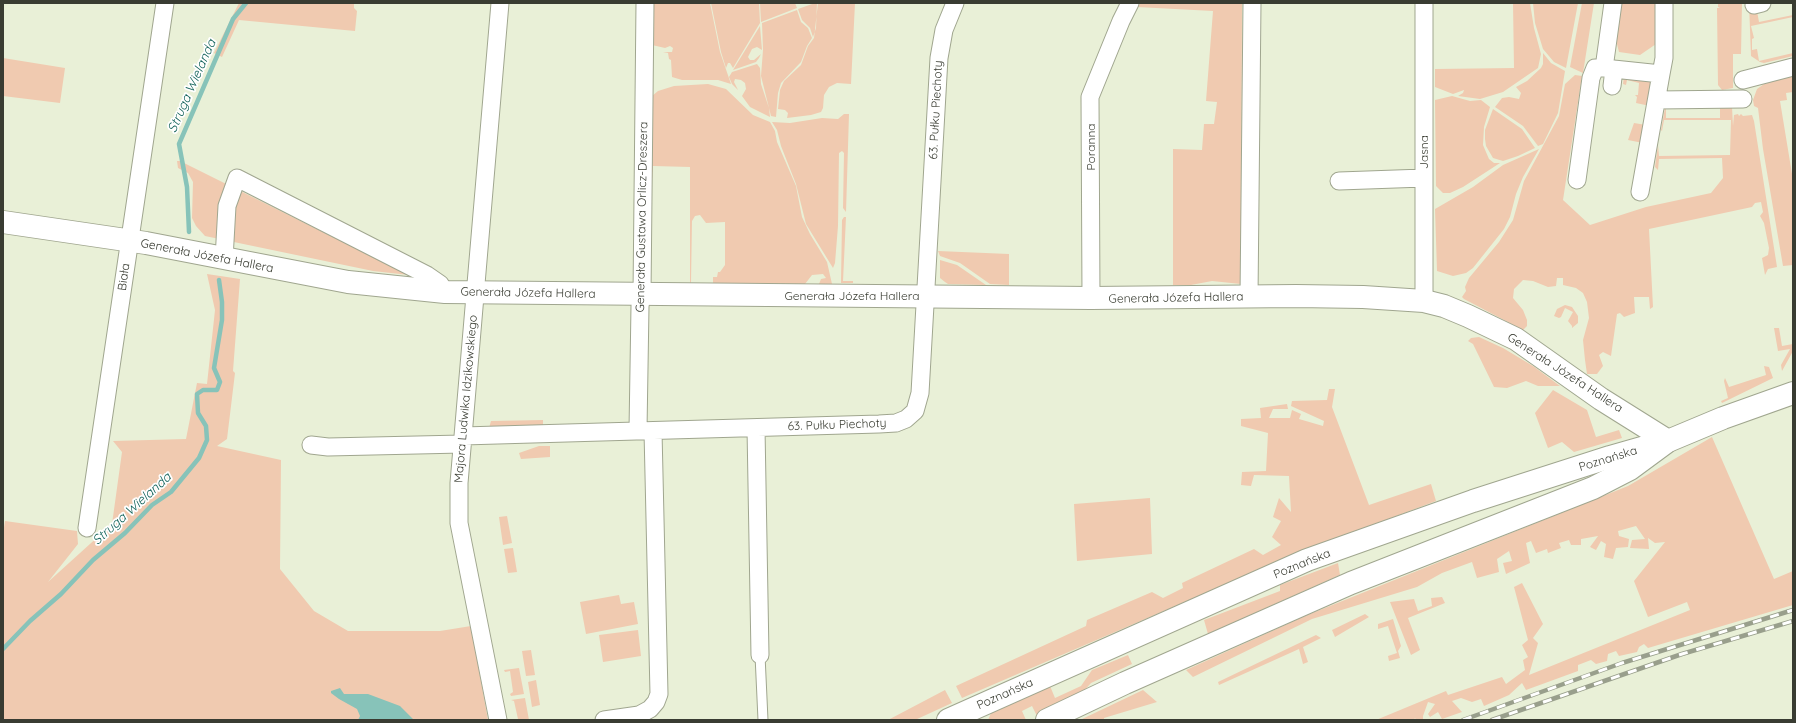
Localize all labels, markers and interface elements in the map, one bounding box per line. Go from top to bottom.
water label: Struga Wielanda [164,37,220,135]
street label: 63. Pułku Piechoty [926,60,946,160]
street label: Generała Gustawa Orlicz-Dreszera [633,121,651,313]
street label: Poranna [1084,123,1098,171]
street label: Jasna [1417,135,1431,169]
street label: Generała Józefa Hallera [139,236,275,276]
street label: Biała [115,262,133,292]
street label: Generała Józefa Hallera [460,285,596,301]
street label: Generała Józefa Hallera [784,289,920,303]
street label: Generała Józefa Hallera [1108,290,1244,306]
street label: Majora Ludwika Idzikowskiego [451,314,481,484]
street label: Generała Józefa Hallera [1504,330,1626,416]
street label: 63. Pułku Piechoty [787,416,887,434]
street label: Poznańska [1577,443,1639,475]
water label: Struga Wielanda [90,470,174,548]
street label: Poznańska [1271,546,1333,582]
street label: Poznańska [975,675,1035,713]

